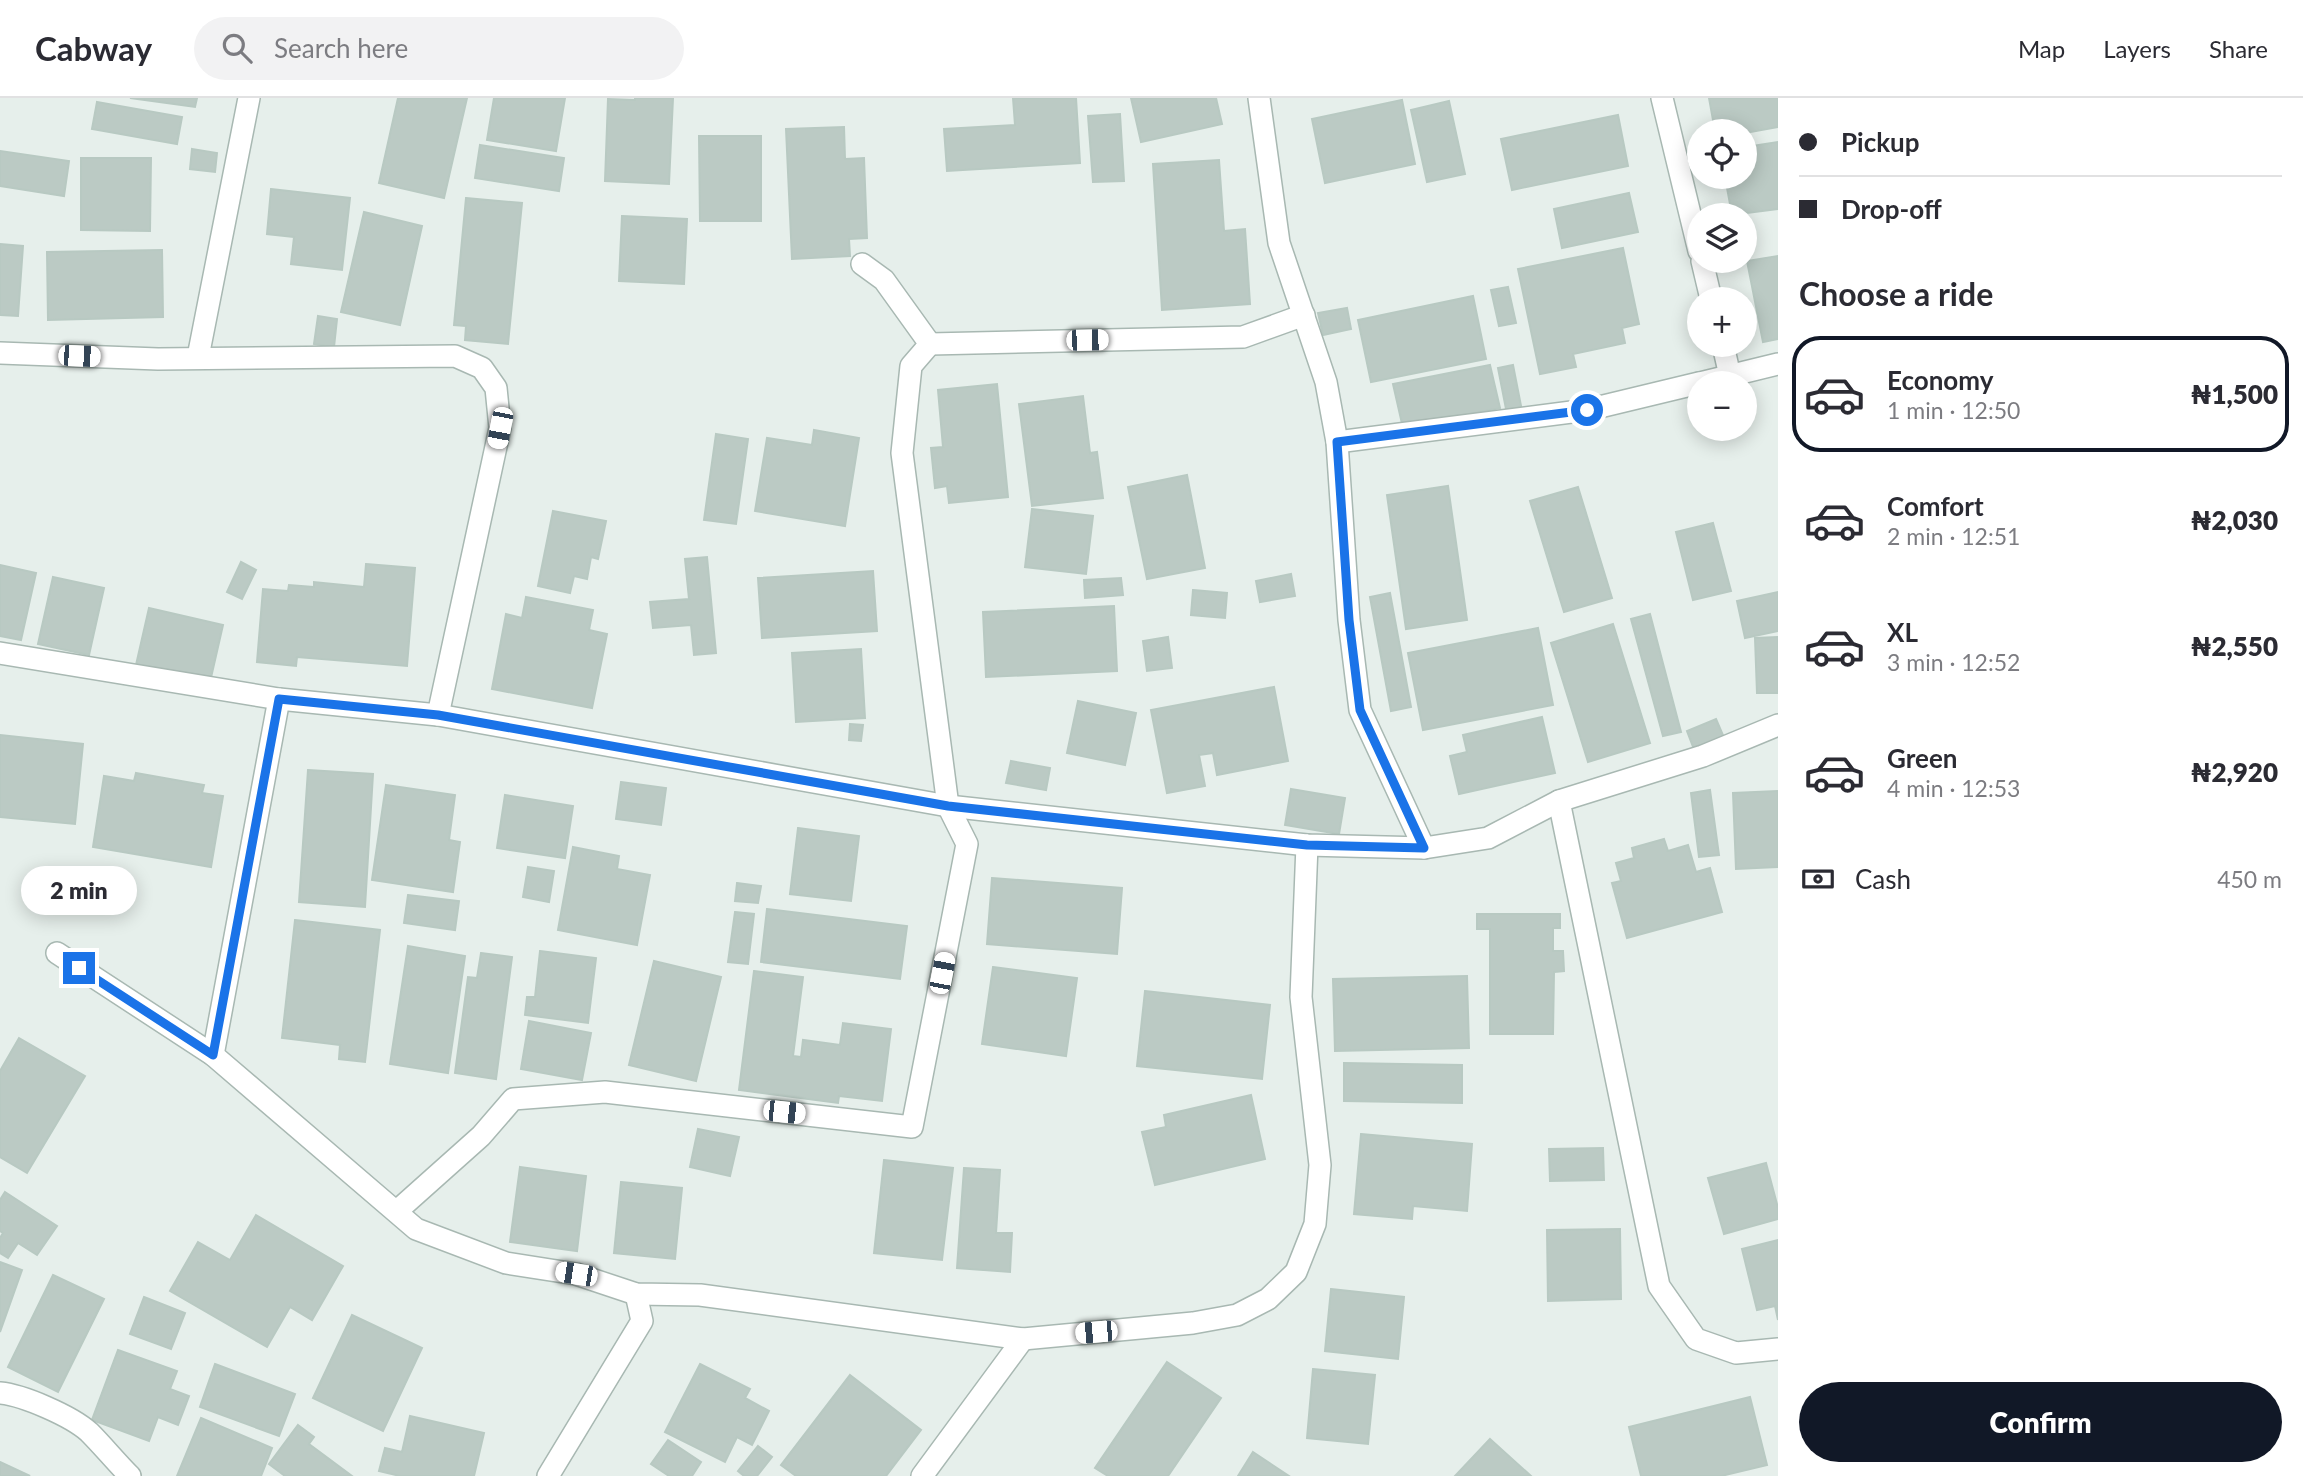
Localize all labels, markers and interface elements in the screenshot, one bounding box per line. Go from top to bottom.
search box [194,17,684,80]
text: Cabway [35,28,152,68]
icon: search [218,29,256,67]
text: Search here [274,32,408,64]
text: Map [2018,34,2065,63]
text: Layers [2103,34,2171,63]
text: Share [2209,34,2268,63]
map controls [1687,119,1757,441]
button: locate [1687,119,1757,189]
text: Pickup [1841,126,1920,158]
text: Drop-off [1841,193,1942,225]
button: layers [1687,203,1757,273]
text: Choose a ride [1799,274,1993,313]
button: + [1687,287,1757,357]
car [1066,329,1109,351]
car [58,345,101,367]
icon: car [1803,363,1866,426]
text: Economy [1887,364,1993,396]
button: − [1687,371,1757,441]
text: ₦1,500 [2191,378,2278,410]
route start [1571,394,1603,426]
text: 1 min · 12:50 [1887,396,2020,424]
car [486,405,515,451]
icon: car [1803,489,1866,552]
text: Comfort [1887,490,1984,522]
text: ₦2,030 [2191,504,2278,536]
text: 2 min · 12:51 [1887,522,2020,550]
icon: car [1803,615,1866,678]
text: XL [1887,616,1918,648]
text: ₦2,550 [2191,630,2278,662]
text: 3 min · 12:52 [1887,648,2020,676]
icon: car [1803,741,1866,804]
text: Green [1887,742,1957,774]
text: ₦2,920 [2191,756,2278,788]
text: 4 min · 12:53 [1887,774,2020,802]
icon: cash [1799,860,1837,898]
text: Cash [1855,863,1911,895]
text: 450 m [2217,865,2282,893]
callout: 2 min [21,866,137,916]
text: 2 min [50,876,108,904]
car [928,950,957,996]
route end [63,952,95,984]
car [763,1099,806,1125]
car [554,1260,599,1288]
car [1075,1320,1118,1344]
button: Confirm [1799,1382,2282,1462]

